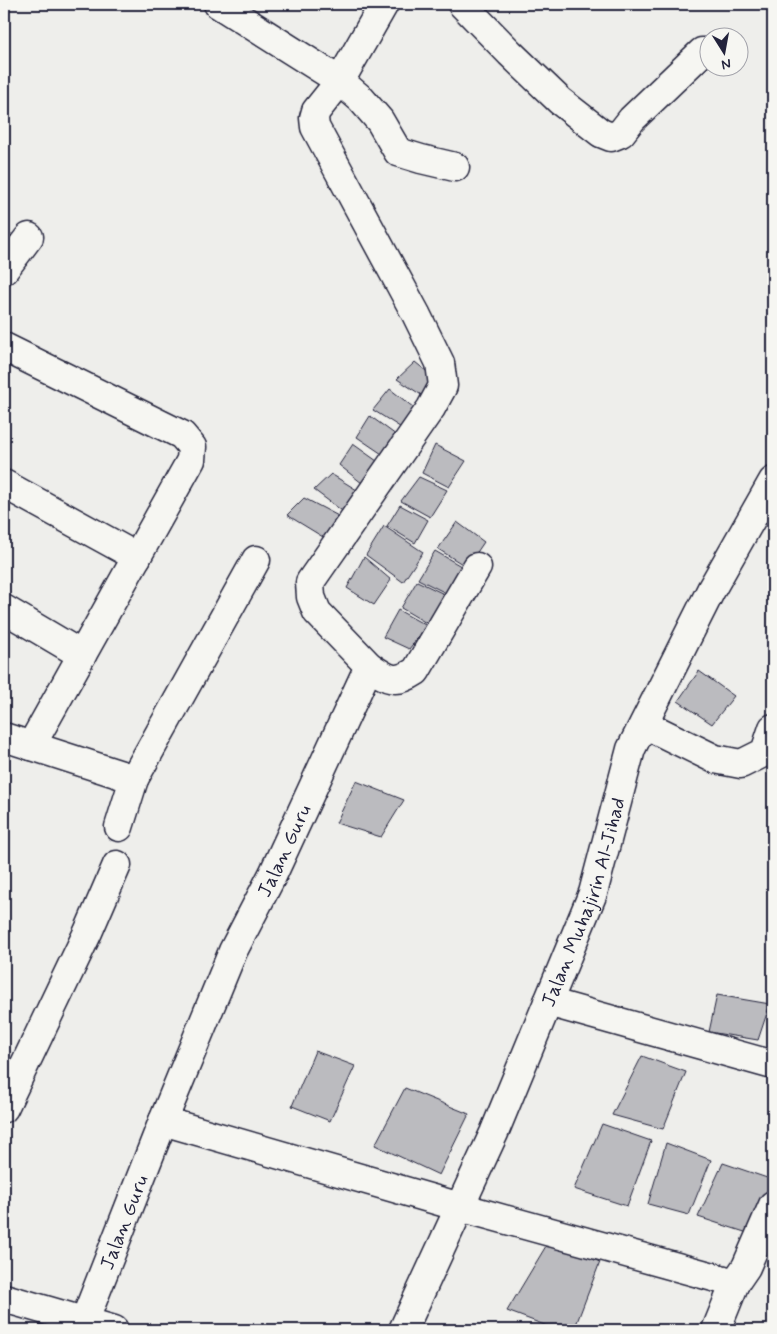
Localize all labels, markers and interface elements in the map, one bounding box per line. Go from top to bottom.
north arrow [700,28,750,78]
text: N [720,54,733,74]
street label: Jalan Muhajirin Al-Jihad [536,795,633,1011]
street label: Jalan Guru [251,800,318,902]
street label: Jalan Guru [94,1171,156,1274]

